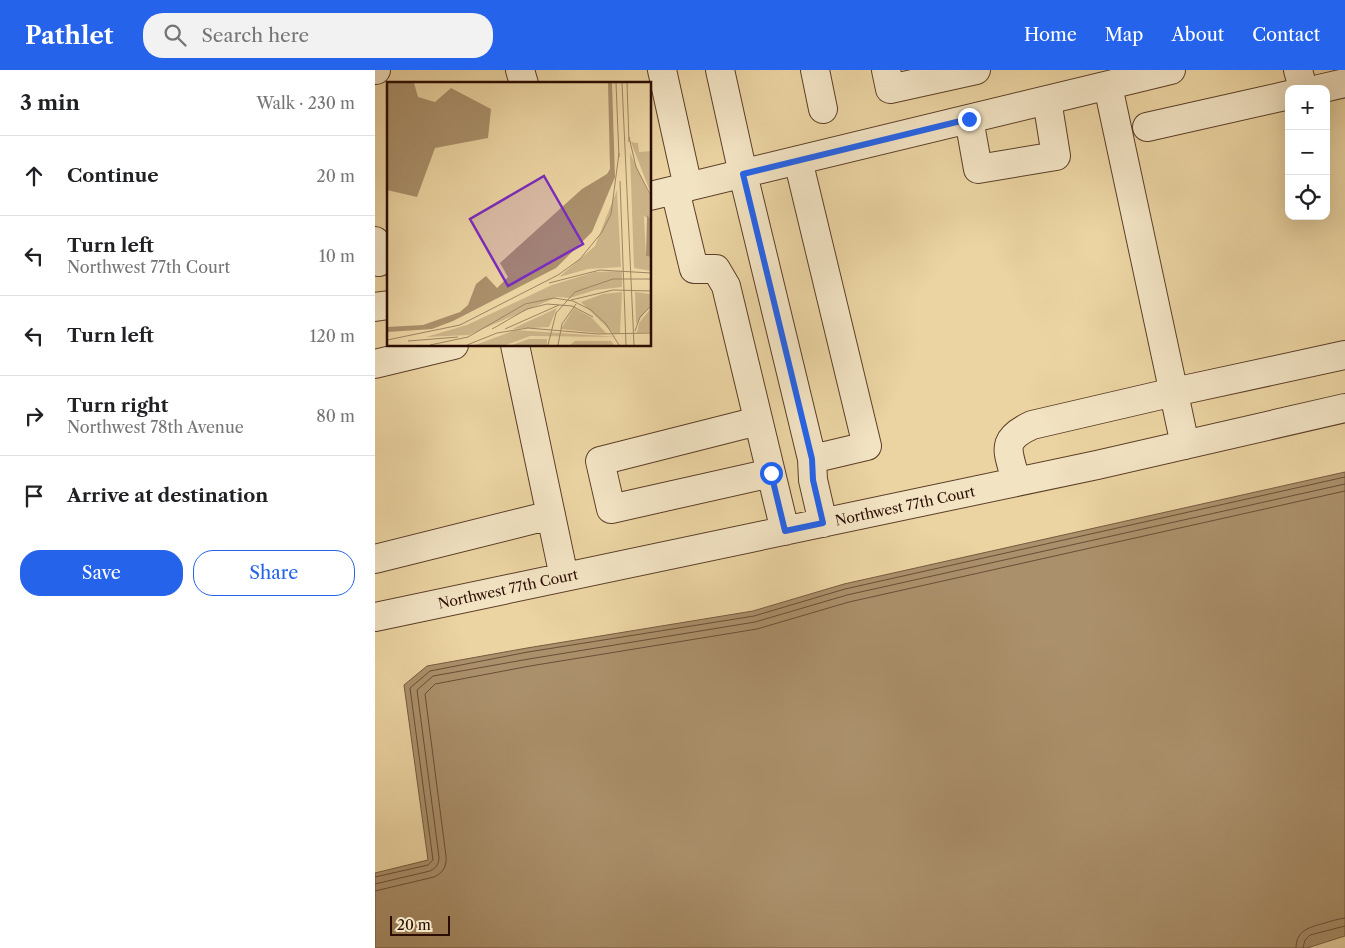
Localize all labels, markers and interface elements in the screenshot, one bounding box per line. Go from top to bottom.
search box [143,13,493,58]
text: Pathlet [25,21,113,50]
icon: search [161,21,189,49]
text: Search here [201,24,309,47]
text: Home [1024,24,1077,46]
text: Map [1105,24,1143,46]
text: About [1171,24,1224,46]
text: Contact [1252,24,1320,46]
inset map [387,82,651,346]
map controls [1285,85,1330,220]
button: + [1285,85,1330,130]
text: 3 min [20,90,80,115]
text: Walk · 230 m [256,93,355,113]
route end [958,108,981,131]
button: − [1285,130,1330,175]
icon: ahead [20,162,48,190]
text: Continue [67,164,159,187]
text: 20 m [316,166,355,186]
button: locate [1285,175,1330,220]
text: Turn left [67,234,154,257]
icon: left [20,242,48,270]
text: 10 m [319,246,355,266]
text: Northwest 77th Court [67,257,230,277]
icon: left [20,322,48,350]
text: Turn left [67,324,154,347]
text: 120 m [310,326,355,346]
text: Turn right [67,394,168,417]
icon: right [20,402,48,430]
text: 80 m [316,406,355,426]
text: Northwest 78th Avenue [67,417,244,437]
route start [760,462,783,485]
icon: arrive [20,482,48,510]
street label: Northwest 77th Court [833,482,977,530]
text: Arrive at destination [67,484,268,507]
button: Save [20,550,183,596]
button: Share [193,550,355,596]
street label: Northwest 77th Court [436,565,580,613]
scale bar [390,913,450,936]
text: 20 m [397,916,431,934]

